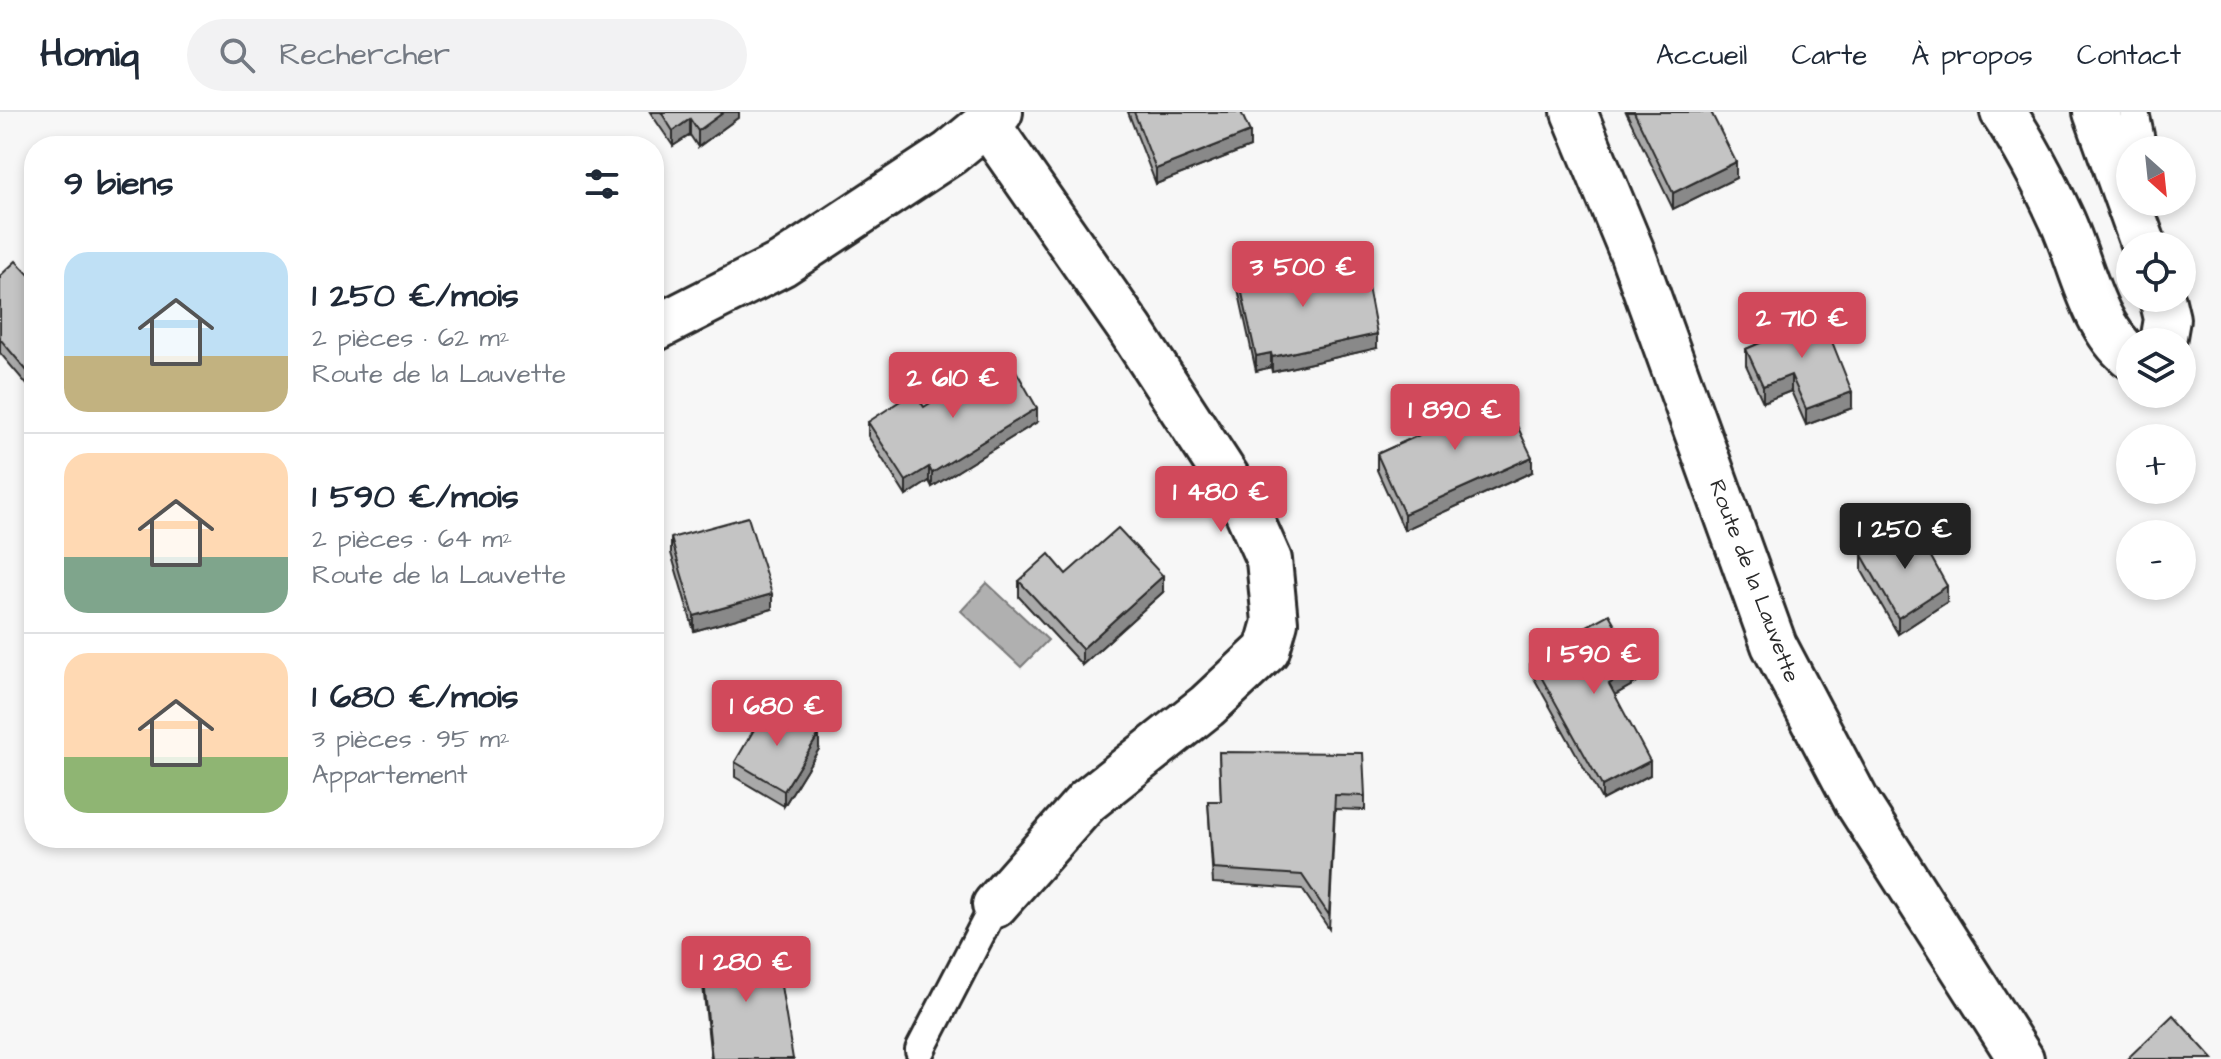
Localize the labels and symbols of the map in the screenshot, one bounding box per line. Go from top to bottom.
north arrow [2116,136,2196,216]
pin: 3 500 € [1229,241,1377,309]
pin: 2 710 € [1728,292,1876,360]
pin: 2 610 € [879,352,1027,420]
pin: 1 890 € [1381,384,1529,452]
pin: 1 480 € [1147,466,1295,534]
street label: Route de la Lauvette [1701,475,1807,687]
pin: 1 250 € [1831,503,1979,571]
pin: 1 590 € [1520,628,1668,696]
pin: 1 680 € [703,680,851,748]
pin: 1 280 € [672,936,820,1004]

